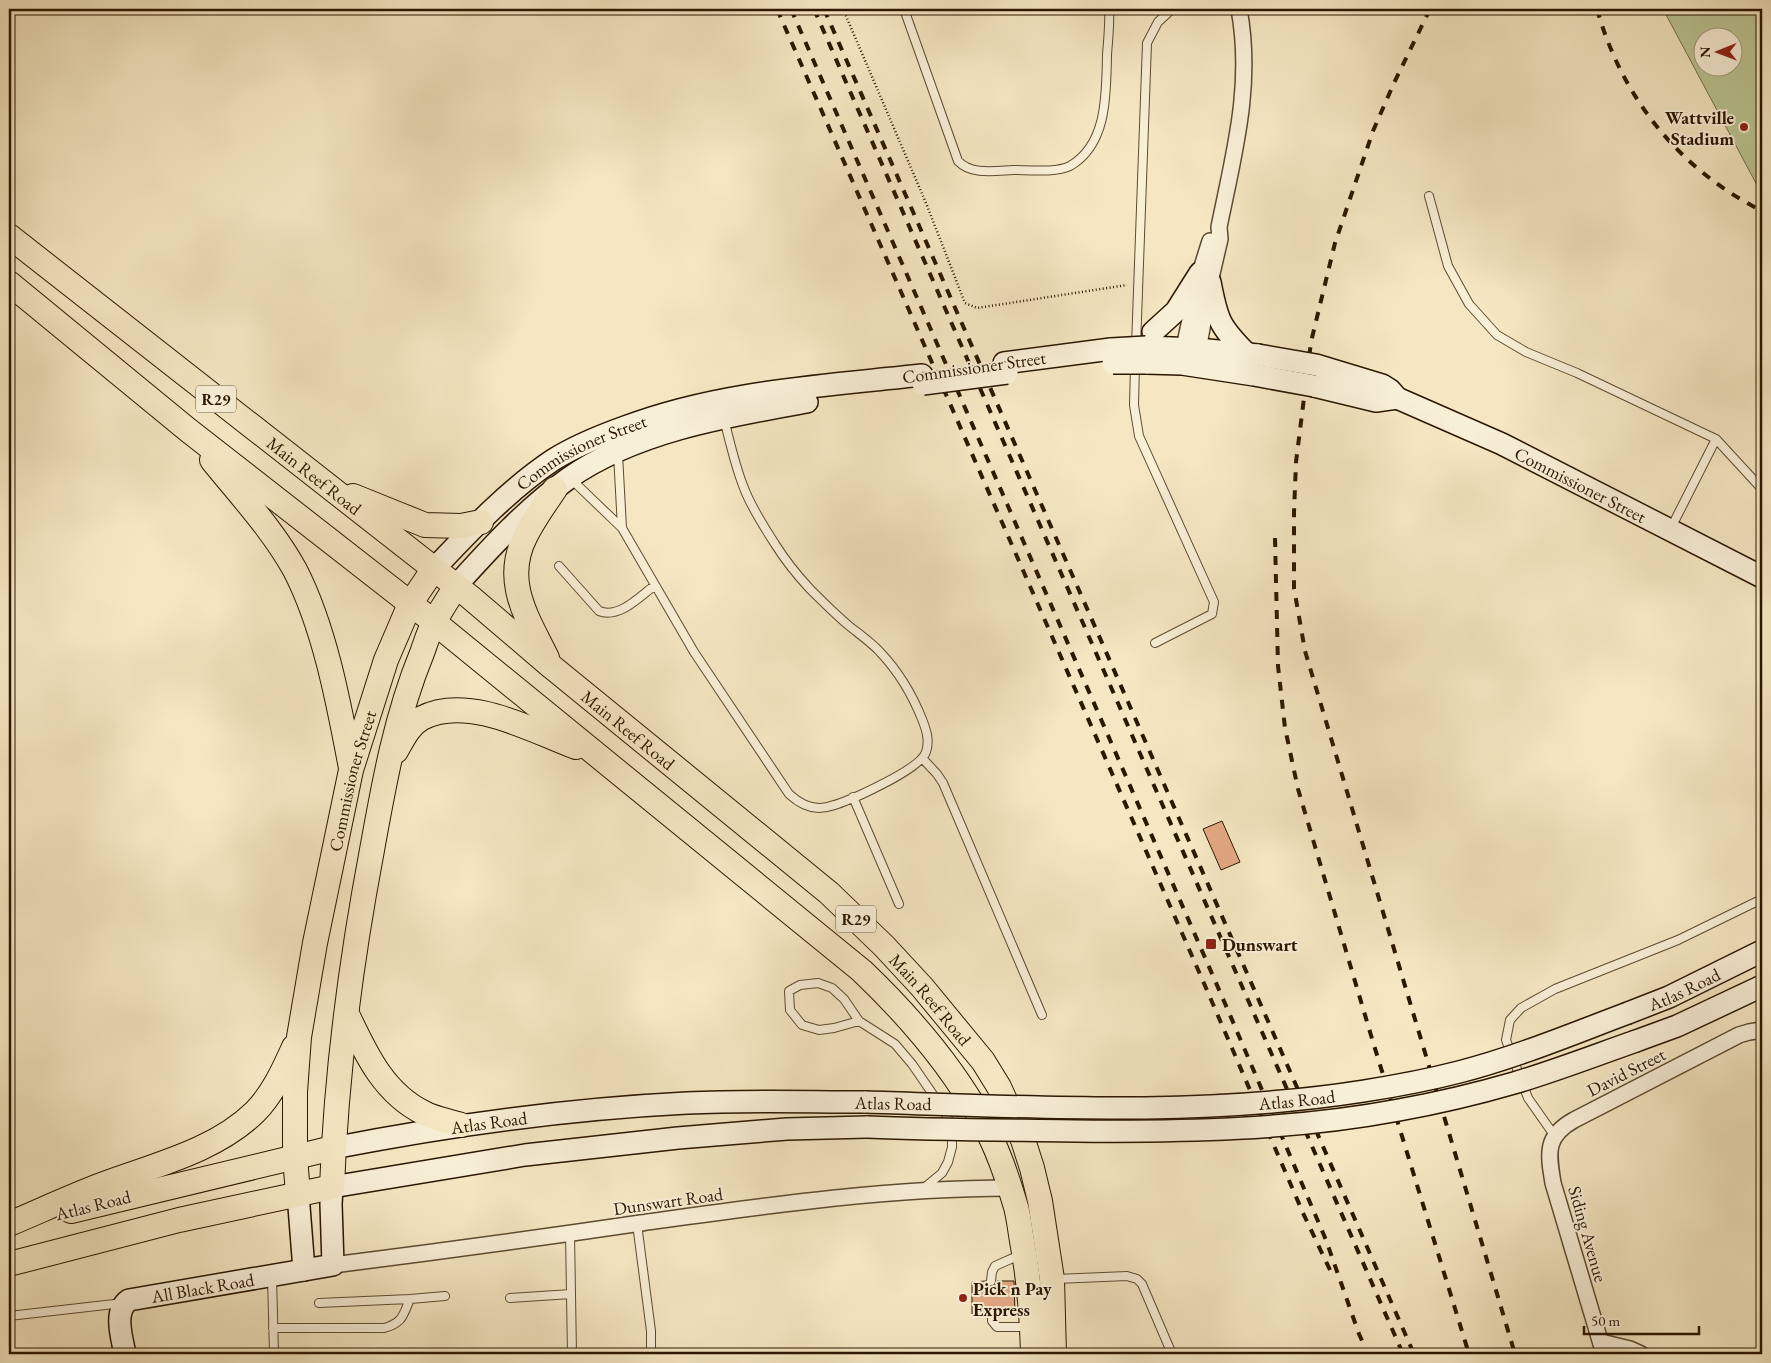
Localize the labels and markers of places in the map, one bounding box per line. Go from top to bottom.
place label: Wattville Stadium [1665,106,1734,150]
marker: Wattville Stadium [1738,121,1750,133]
place label: Dunswart [1222,933,1298,956]
marker: Dunswart [1204,937,1218,951]
place label: Pick n Pay Express [973,1277,1052,1321]
marker: Pick n Pay Express [957,1292,969,1304]

